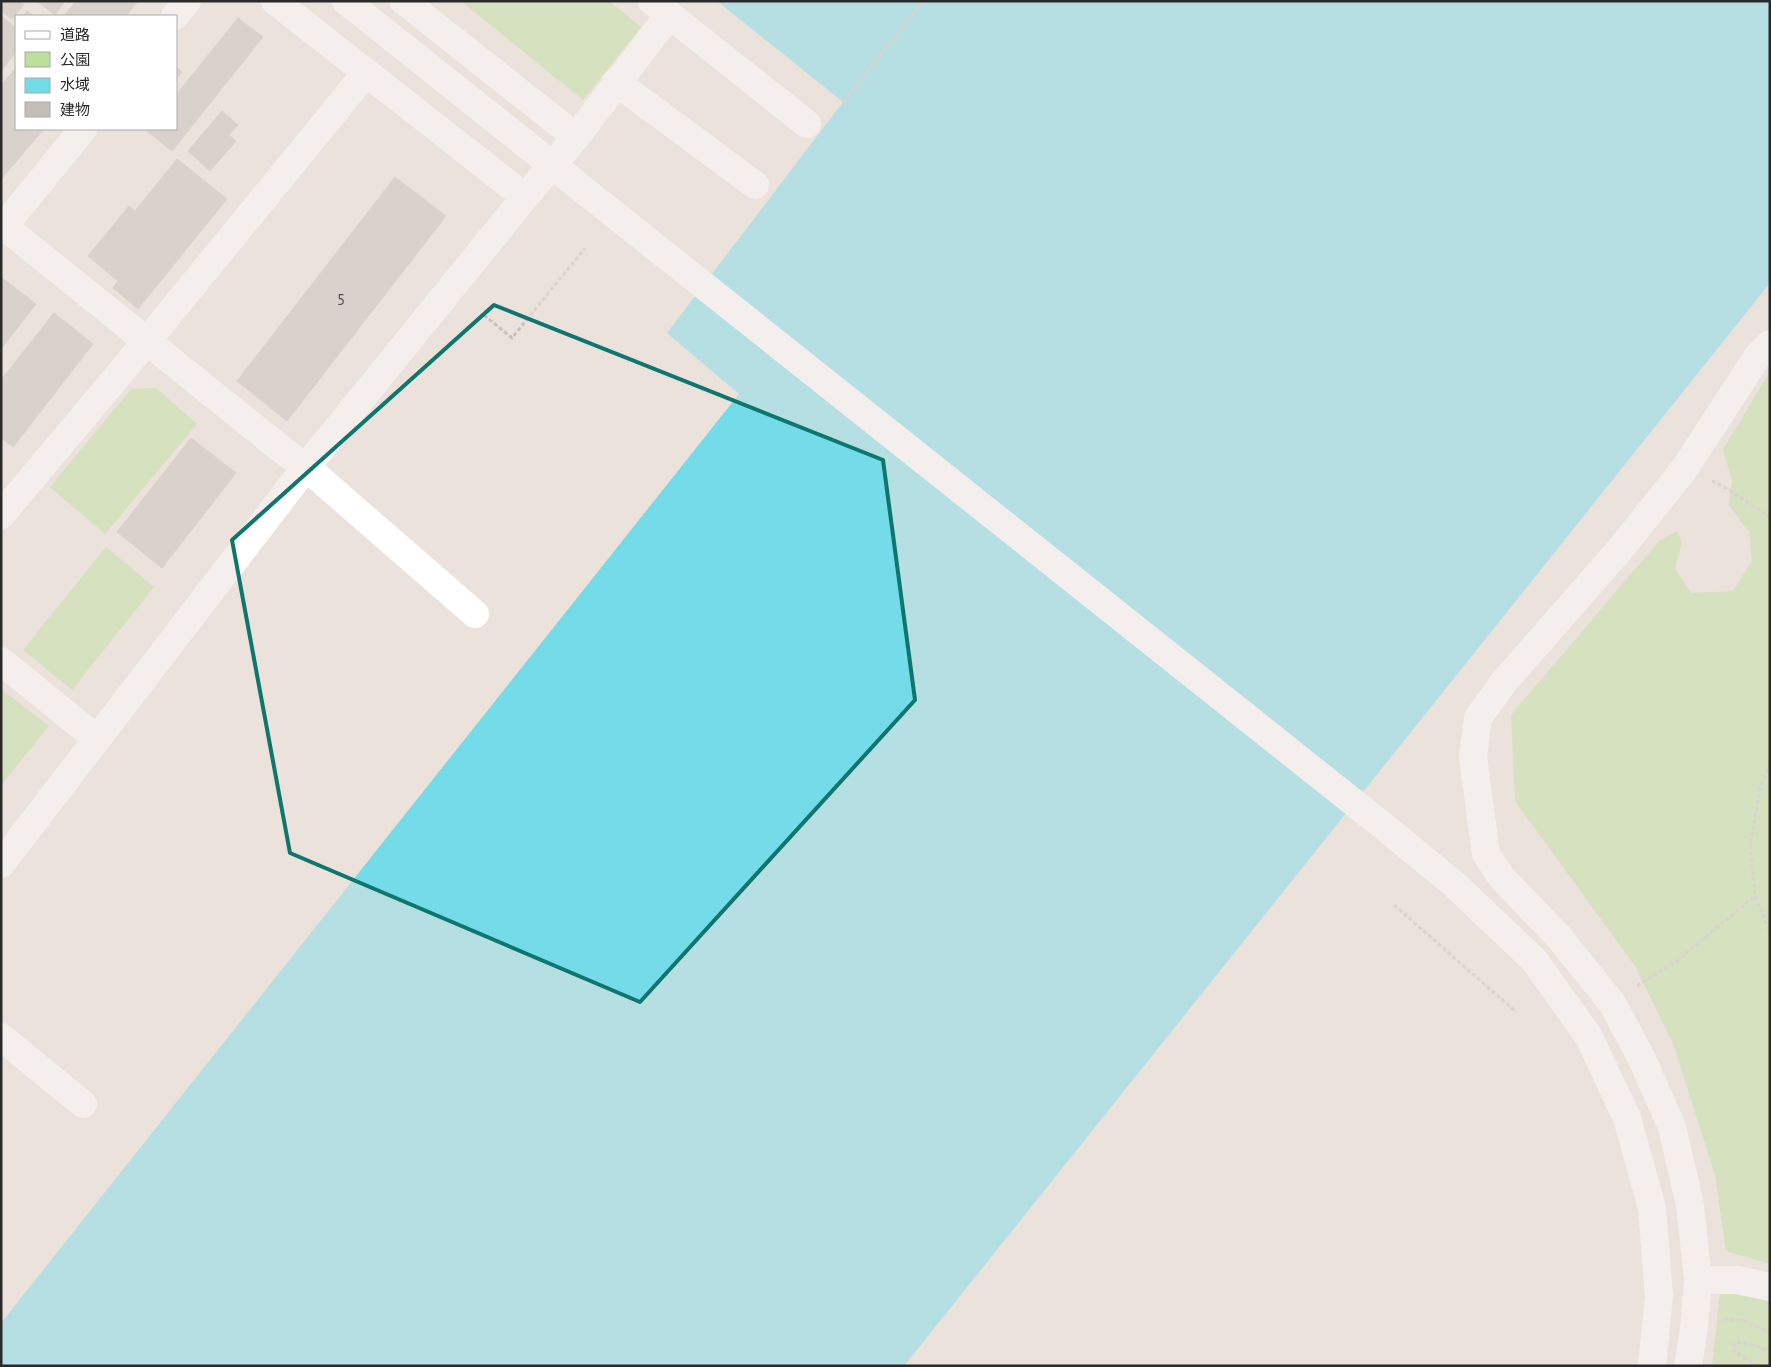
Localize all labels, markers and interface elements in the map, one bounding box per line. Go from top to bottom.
legend [15,15,178,130]
text: 道路 [60,25,90,44]
text: 公園 [60,50,90,69]
text: 水域 [60,75,90,94]
text: 建物 [60,100,90,119]
house number: 5 [337,290,345,309]

